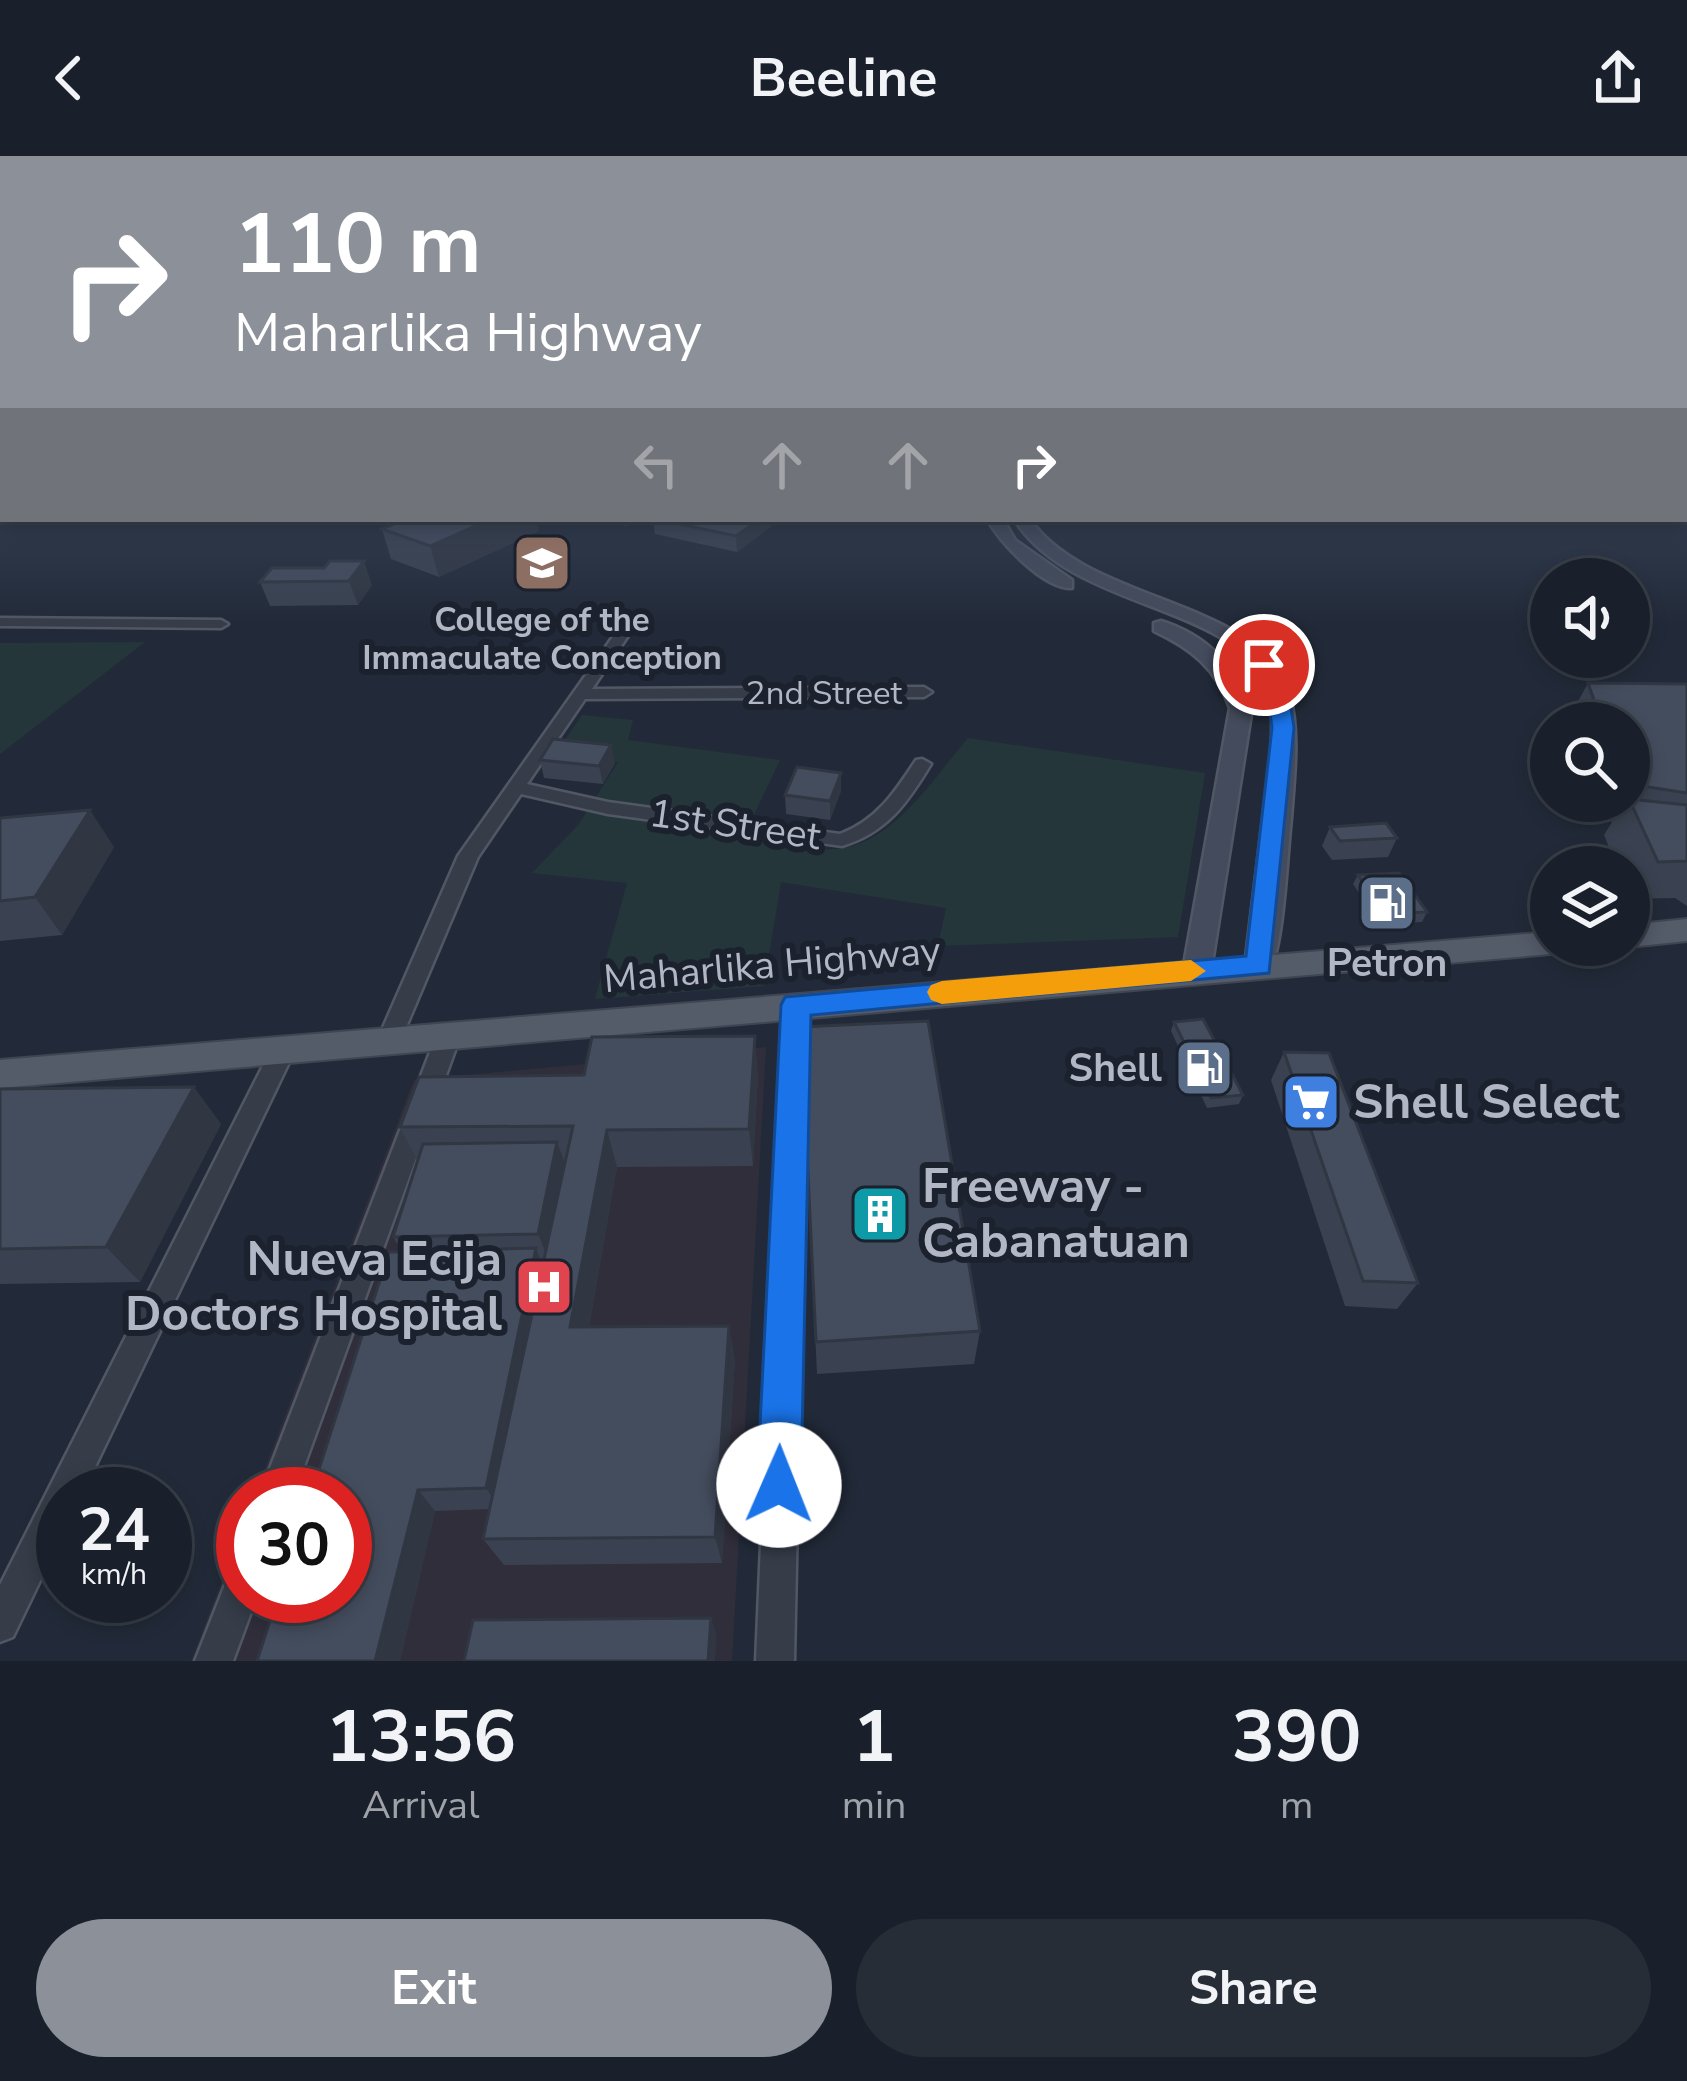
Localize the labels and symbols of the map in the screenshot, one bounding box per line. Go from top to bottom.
school or university icon: College of the Immaculate Conception [511,532,573,594]
place label: College of the Immaculate Conception [362,598,722,681]
pin [1213,614,1315,716]
street label: 2nd Street [746,671,903,716]
street label: 1st Street [646,787,824,863]
fuel station icon: Petron [1356,872,1418,934]
street label: Maharlika Highway [601,924,943,1006]
place label: Petron [1327,937,1447,990]
fuel station icon: Shell [1173,1037,1235,1099]
place label: Shell [1069,1042,1163,1095]
place label: Shell Select [1353,1069,1620,1135]
supermarket icon: Shell Select [1280,1071,1342,1133]
place label: Freeway - Cabanatuan [922,1153,1190,1274]
building icon: Freeway - Cabanatuan [849,1183,911,1245]
place label: Nueva Ecija Doctors Hospital [125,1226,502,1347]
hospital icon: Nueva Ecija Doctors Hospital [513,1256,575,1318]
position arrow [716,1422,842,1548]
speed limit sign: 30 [216,1467,372,1623]

